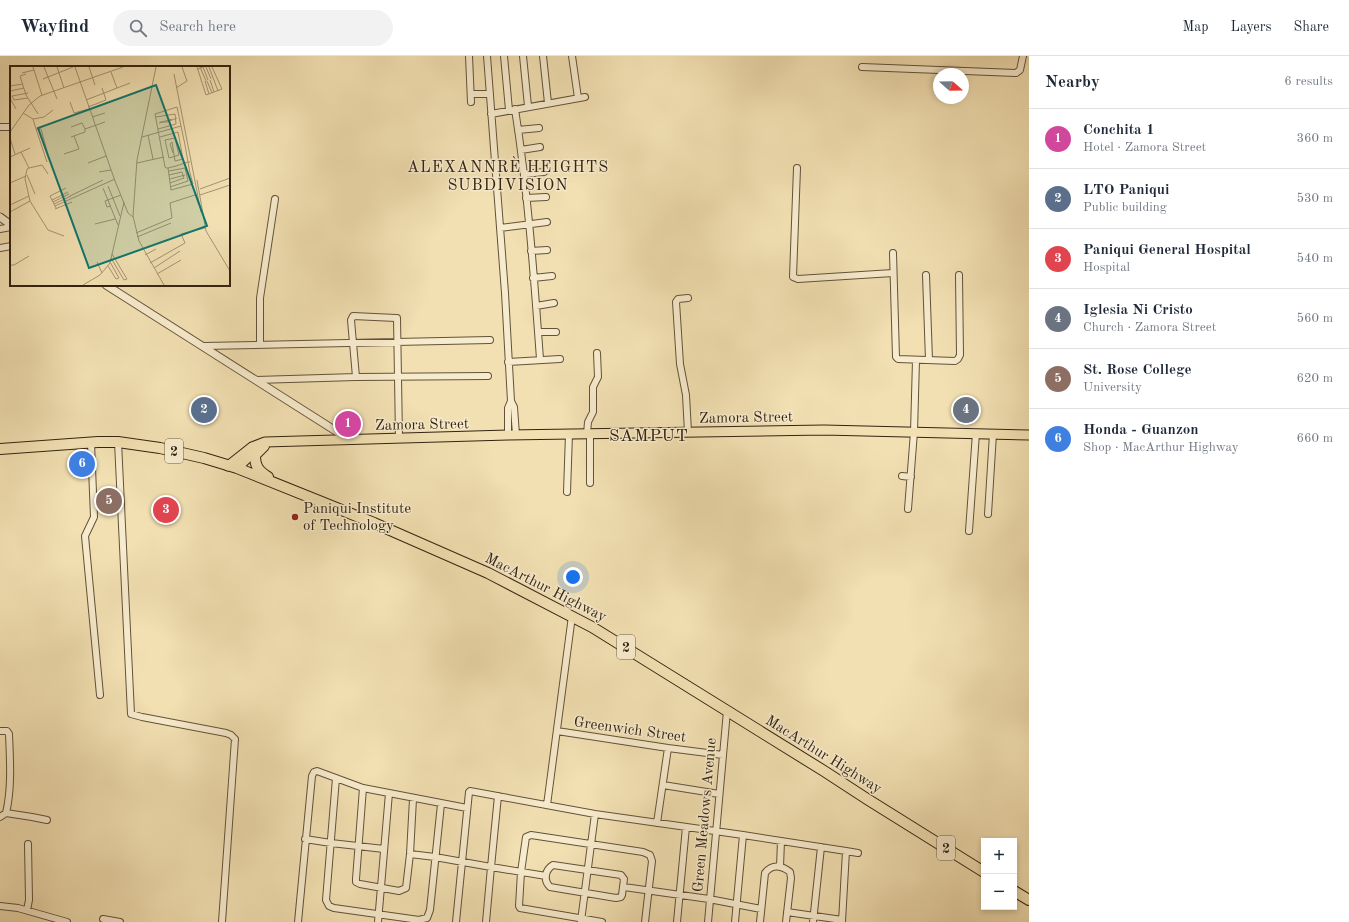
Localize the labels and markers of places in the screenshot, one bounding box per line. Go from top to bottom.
pin: 2 [191,395,217,425]
pin: 4 [953,395,979,425]
pin: 1 [335,409,361,439]
pin: 6 [69,449,95,479]
pin: 5 [96,486,122,516]
pin: 3 [153,495,179,525]
place label: Paniqui Institute of Technology [303,502,411,534]
marker: Paniqui Institute of Technology [290,512,300,522]

